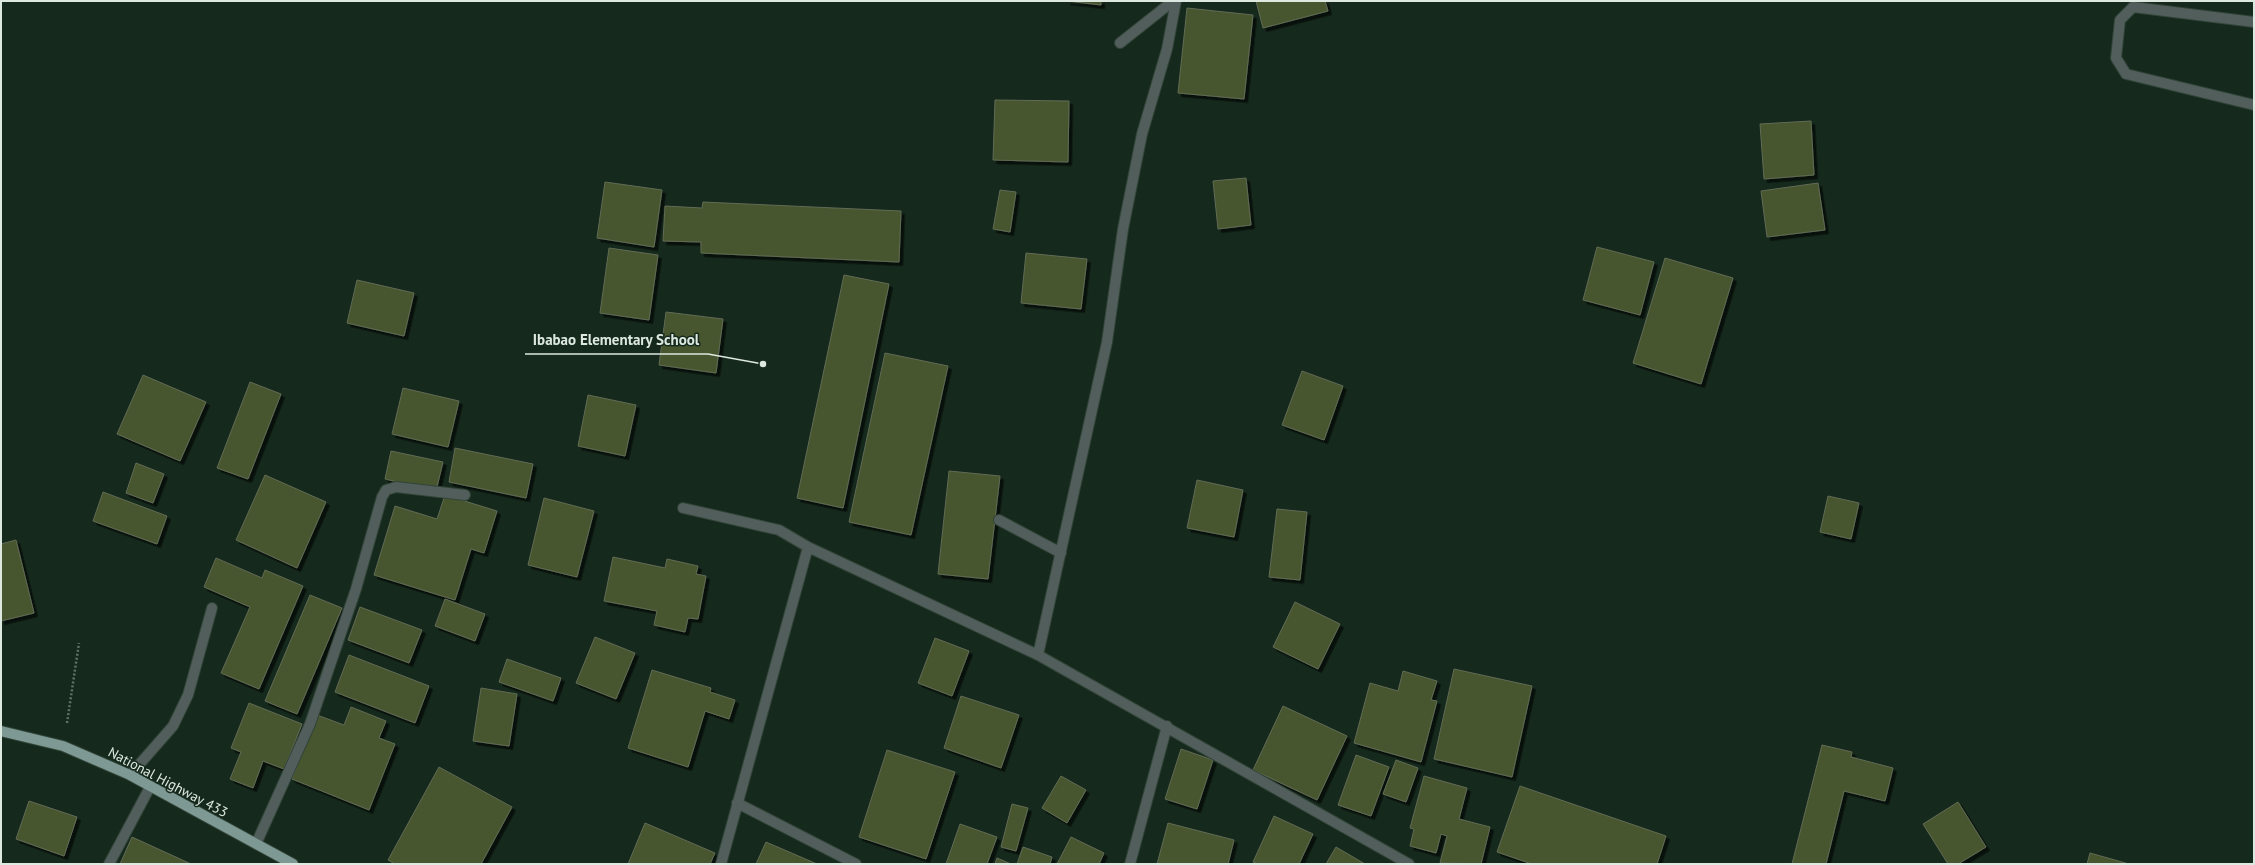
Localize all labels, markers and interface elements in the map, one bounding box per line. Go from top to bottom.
callout: Ibabao Elementary School [525,327,708,354]
text: Ibabao Elementary School [533,330,700,349]
street label: National Highway 433 [105,743,231,821]

